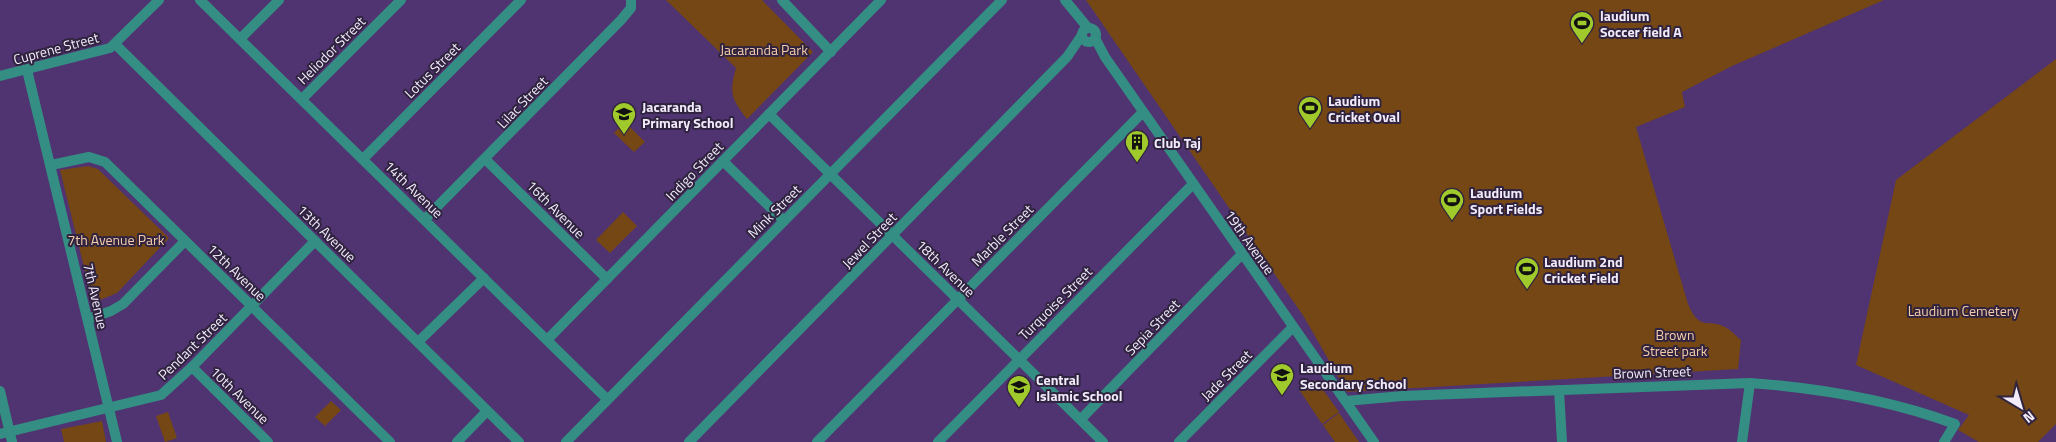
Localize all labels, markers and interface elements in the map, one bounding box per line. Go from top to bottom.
place label: laudium Soccer field A [1600,5,1682,42]
sports icon: laudium Soccer field A [1569,10,1595,44]
street label: Heliodor Street [292,11,370,89]
street label: Cuprene Street [11,26,101,70]
street label: Lotus Street [399,37,465,103]
park label: Jacaranda Park [720,39,808,60]
street label: Lilac Street [492,71,552,133]
place label: Laudium Cricket Oval [1328,90,1400,127]
sports icon: Laudium Cricket Oval [1297,95,1323,129]
place label: Jacaranda Primary School [642,96,734,133]
school or university icon: Jacaranda Primary School [611,101,637,135]
building icon: Club Taj [1124,129,1150,163]
place label: Club Taj [1154,132,1201,153]
street label: Indigo Street [660,137,728,205]
street label: 14th Avenue [380,155,448,223]
street label: 16th Avenue [522,175,590,243]
street label: Mink Street [742,179,806,243]
place label: Laudium Sport Fields [1470,182,1543,219]
sports icon: Laudium Sport Fields [1439,187,1465,221]
street label: 13th Avenue [293,199,361,267]
street label: Marble Street [966,199,1038,271]
street label: 19th Avenue [1220,205,1280,279]
street label: Jewel Street [837,207,901,273]
park label: 7th Avenue Park [67,229,165,250]
street label: 18th Avenue [912,234,980,302]
street label: 12th Avenue [203,238,271,306]
place label: Laudium 2nd Cricket Field [1544,251,1623,288]
sports icon: Laudium 2nd Cricket Field [1514,256,1540,290]
street label: 7th Avenue [78,261,114,331]
street label: Turquoise Street [1014,261,1097,344]
street label: Sepia Street [1120,294,1184,360]
park label: Laudium Cemetery [1908,300,2019,321]
street label: Pendant Street [153,308,231,384]
park label: Brown Street park [1642,324,1708,361]
street label: Jade Street [1196,345,1256,405]
place label: Laudium Secondary School [1300,357,1407,394]
street label: Brown Street [1613,360,1691,384]
street label: 10th Avenue [206,361,274,429]
school or university icon: Laudium Secondary School [1269,362,1295,396]
place label: Central Islamic School [1036,369,1123,406]
school or university icon: Central Islamic School [1006,374,1032,408]
north arrow [1996,382,2046,432]
text: N [2019,406,2040,429]

